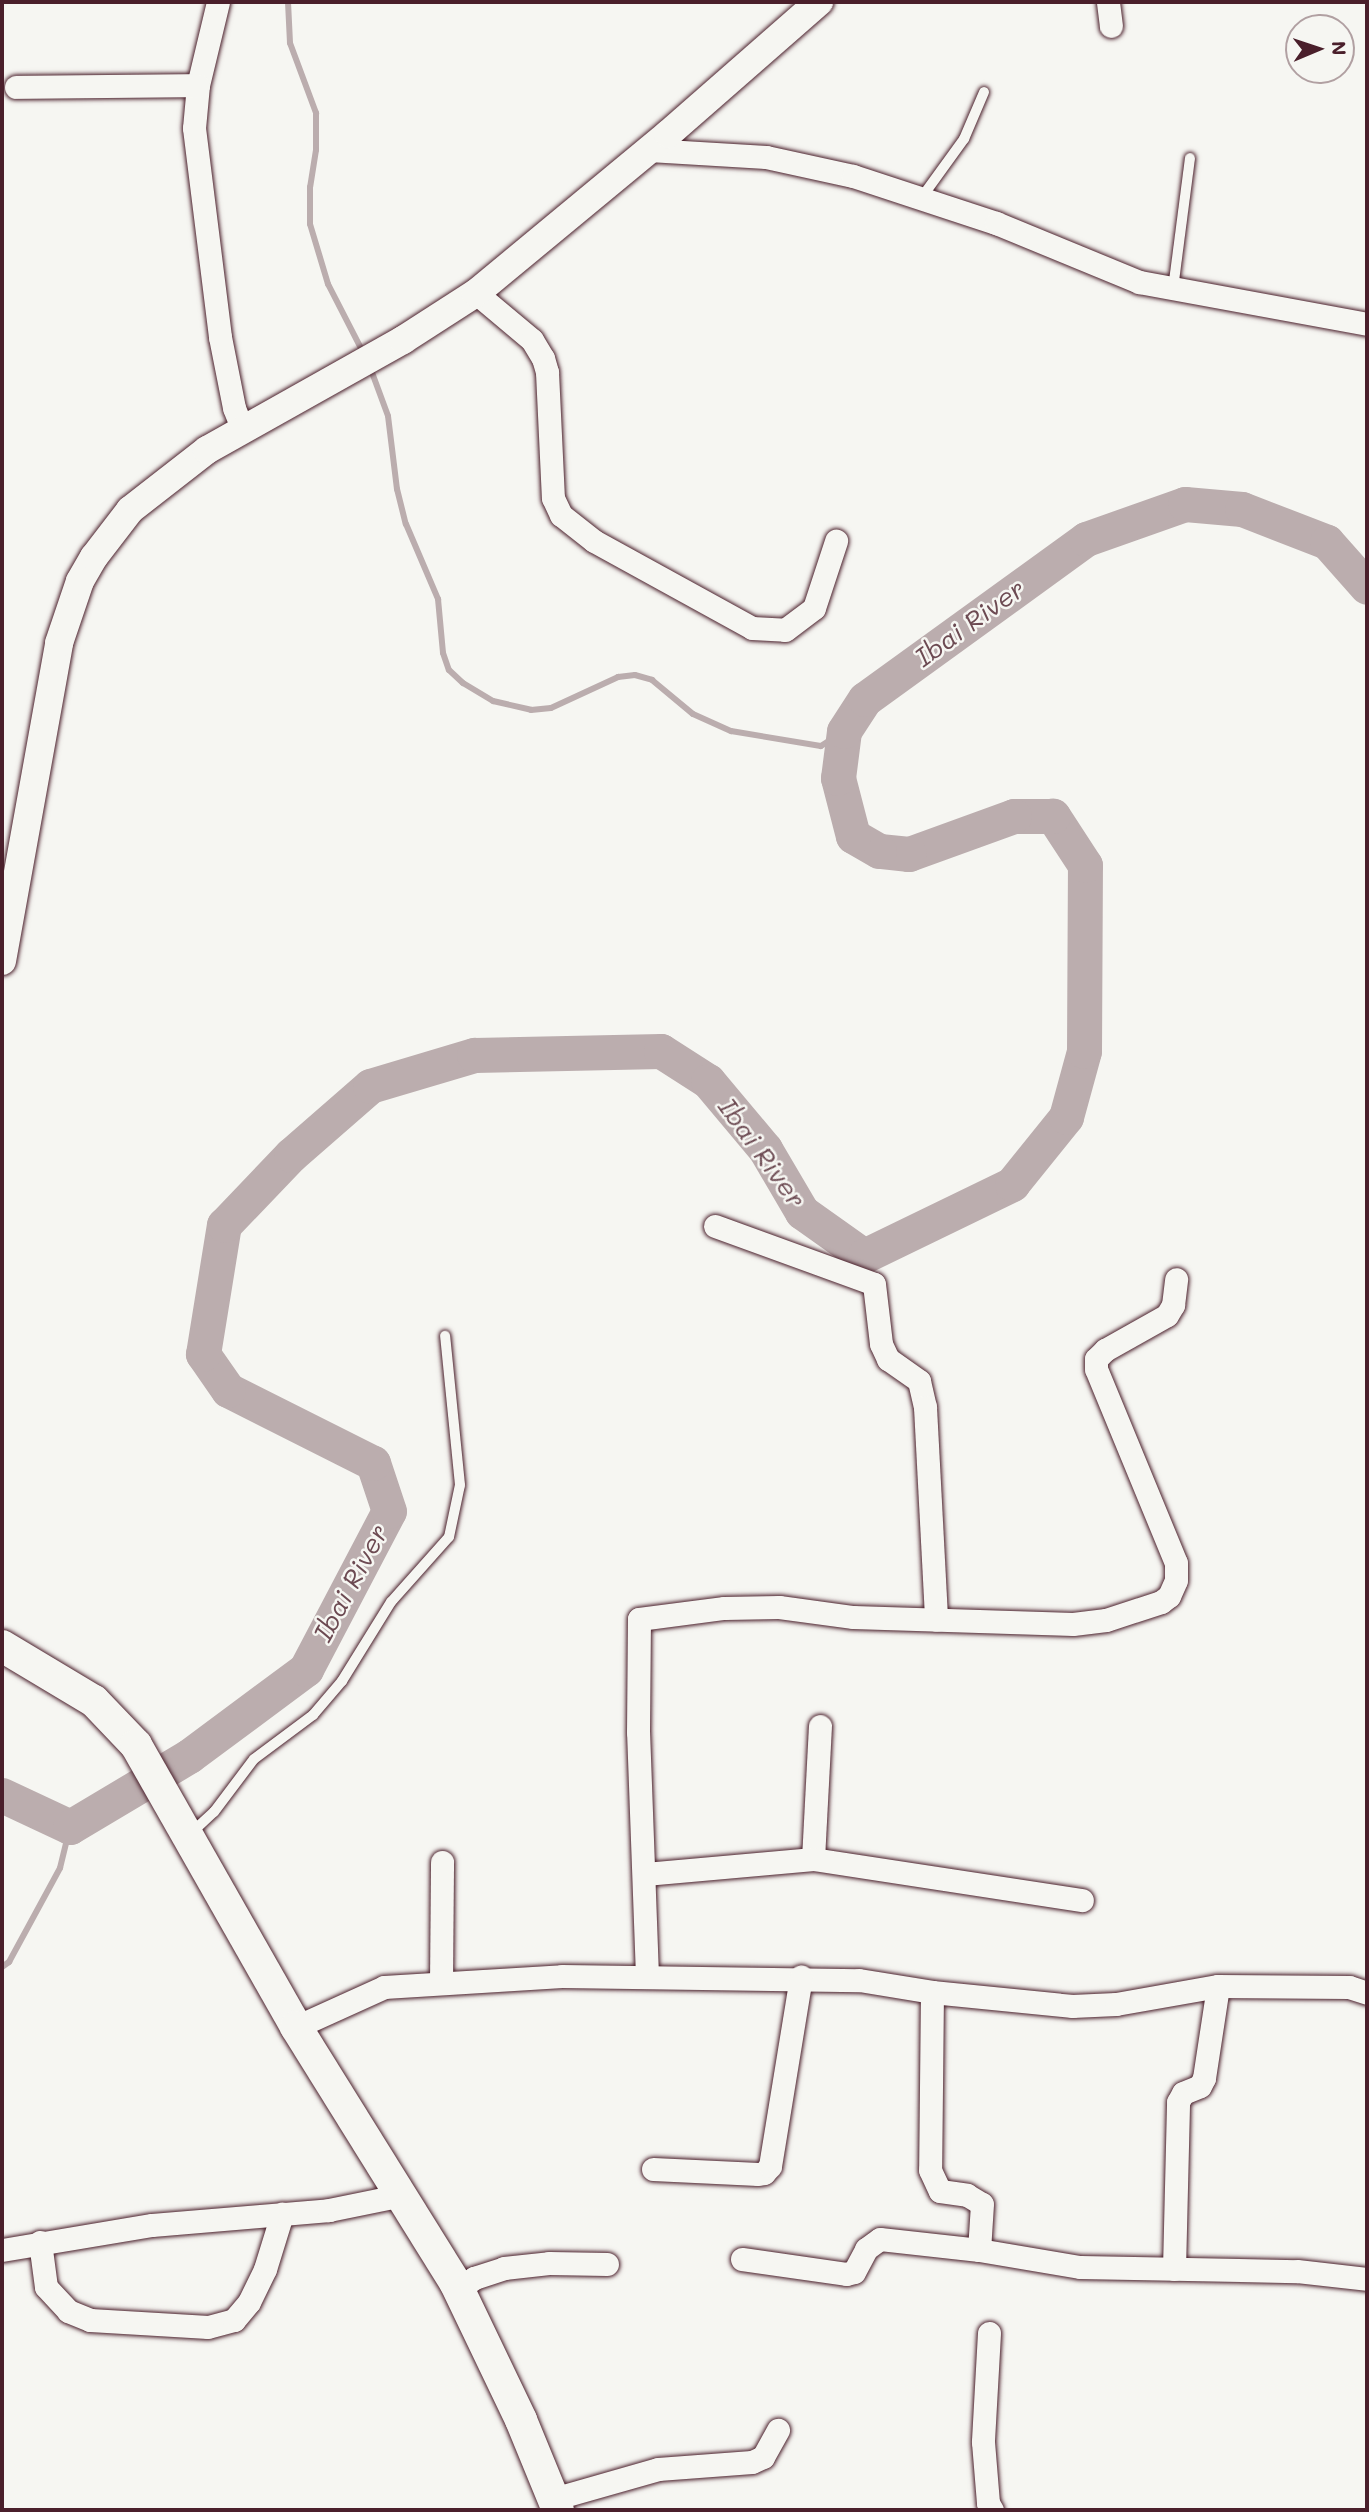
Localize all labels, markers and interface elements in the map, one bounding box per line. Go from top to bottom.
north arrow [1285,14,1355,84]
text: N [1327,41,1352,56]
water label: Ibai River [909,573,1031,673]
water label: Ibai River [712,1092,812,1214]
water label: Ibai River [307,1519,395,1647]

